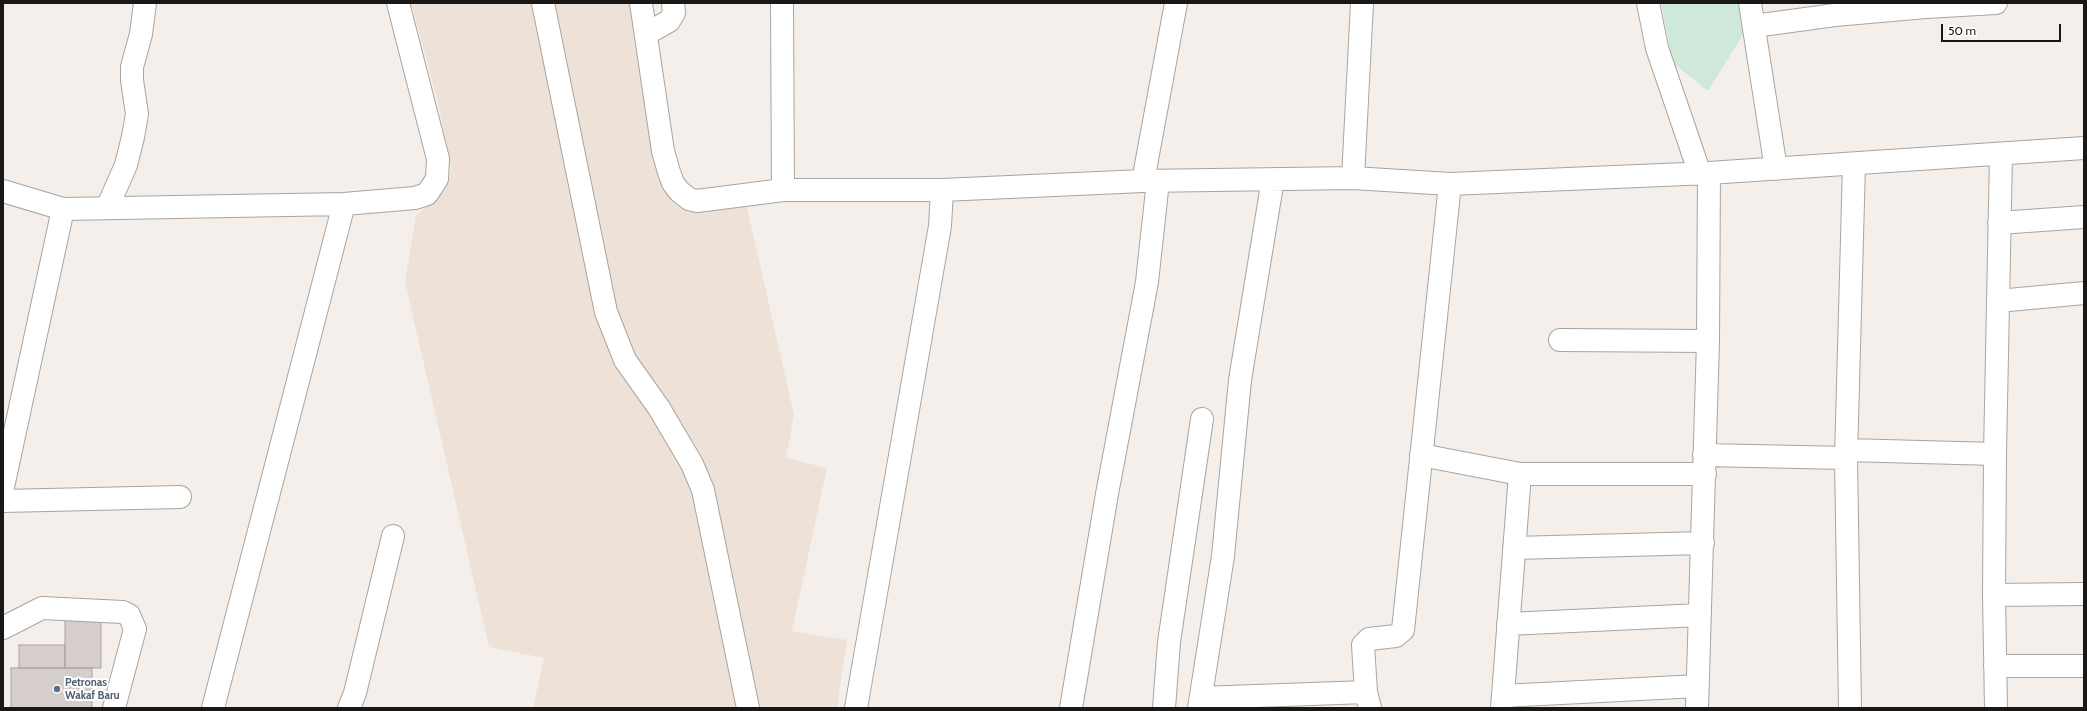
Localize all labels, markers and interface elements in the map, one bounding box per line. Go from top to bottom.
scale bar [1943,16,2063,42]
text: 50 m [1948,23,1976,38]
place label: Petronas Wakaf Baru [65,676,120,702]
marker: Petronas Wakaf Baru [52,684,62,694]

